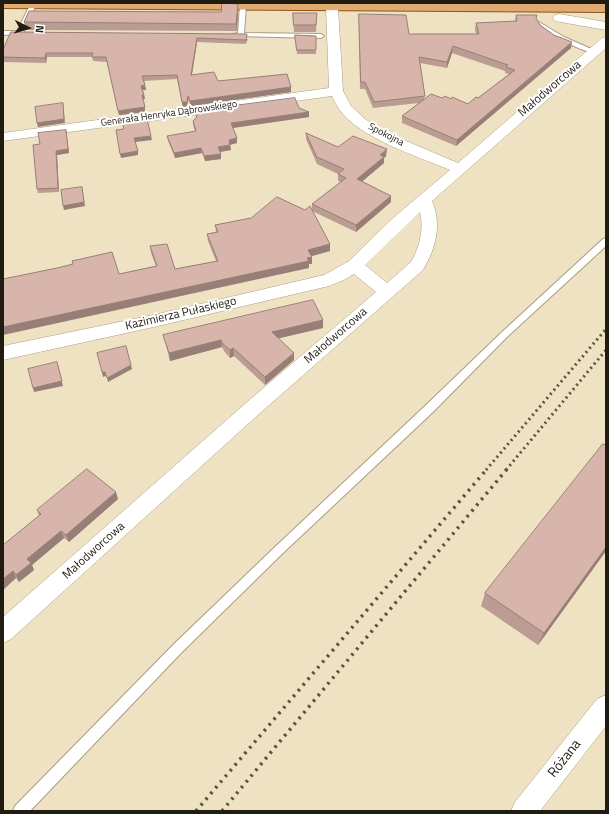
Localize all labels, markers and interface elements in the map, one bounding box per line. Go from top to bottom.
north arrow [8,8,48,48]
text: N [32,25,48,34]
street label: Małodworcowa [516,58,584,120]
street label: Generała Henryka Dąbrowskiego [100,98,238,130]
street label: Spokojna [366,121,406,149]
street label: Kazimierza Pułaskiego [124,294,238,334]
street label: Małodworcowa [302,305,370,367]
street label: Małodworcowa [60,519,128,583]
street label: Różana [545,737,585,781]

